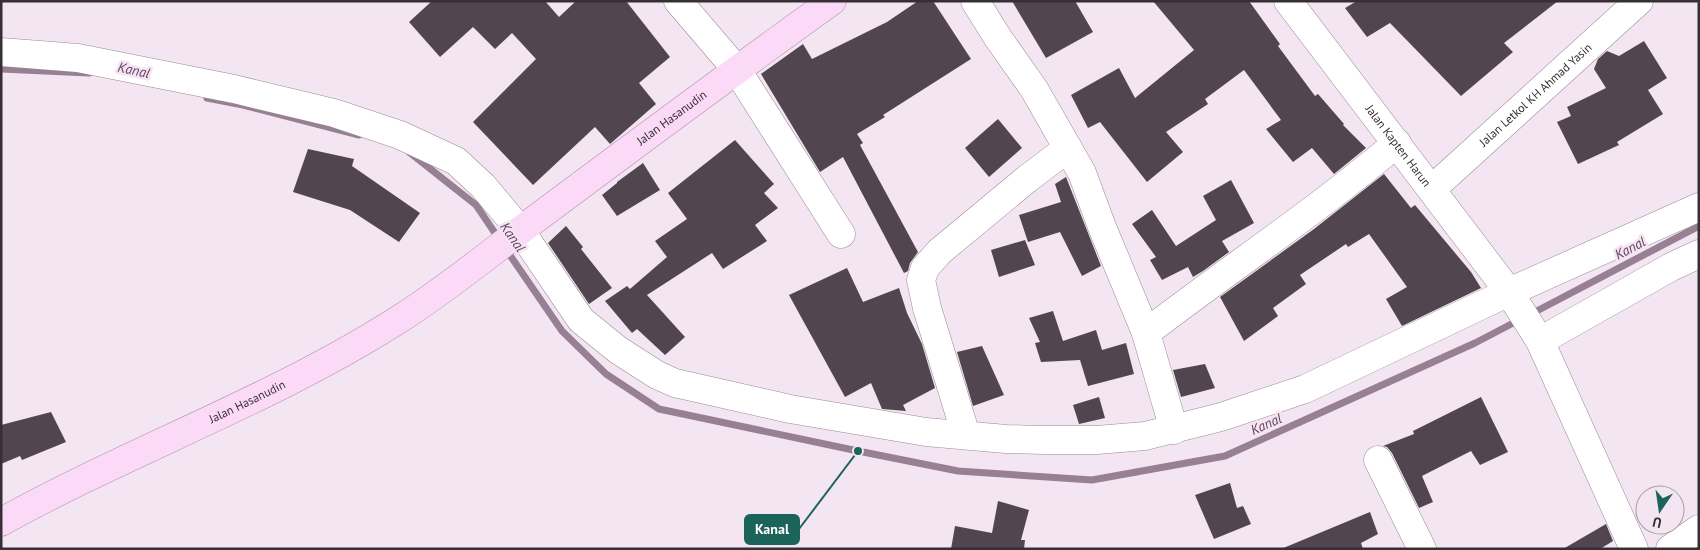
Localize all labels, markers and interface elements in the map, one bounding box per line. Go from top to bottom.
street label: Jalan Letkol KH Ahmad Yasin [1475,40,1595,150]
water label: Kanal [116,58,152,82]
street label: Jalan Hasanudin [633,87,709,149]
street label: Jalan Kapten Harun [1362,101,1434,190]
water label: Kanal [496,219,530,256]
water label: Kanal [1611,232,1649,264]
street label: Jalan Hasanudin [205,377,288,427]
water label: Kanal [1248,409,1285,439]
north arrow [1635,485,1685,535]
text: U [1651,513,1663,532]
callout: Kanal [745,515,799,544]
text: Kanal [755,520,790,538]

